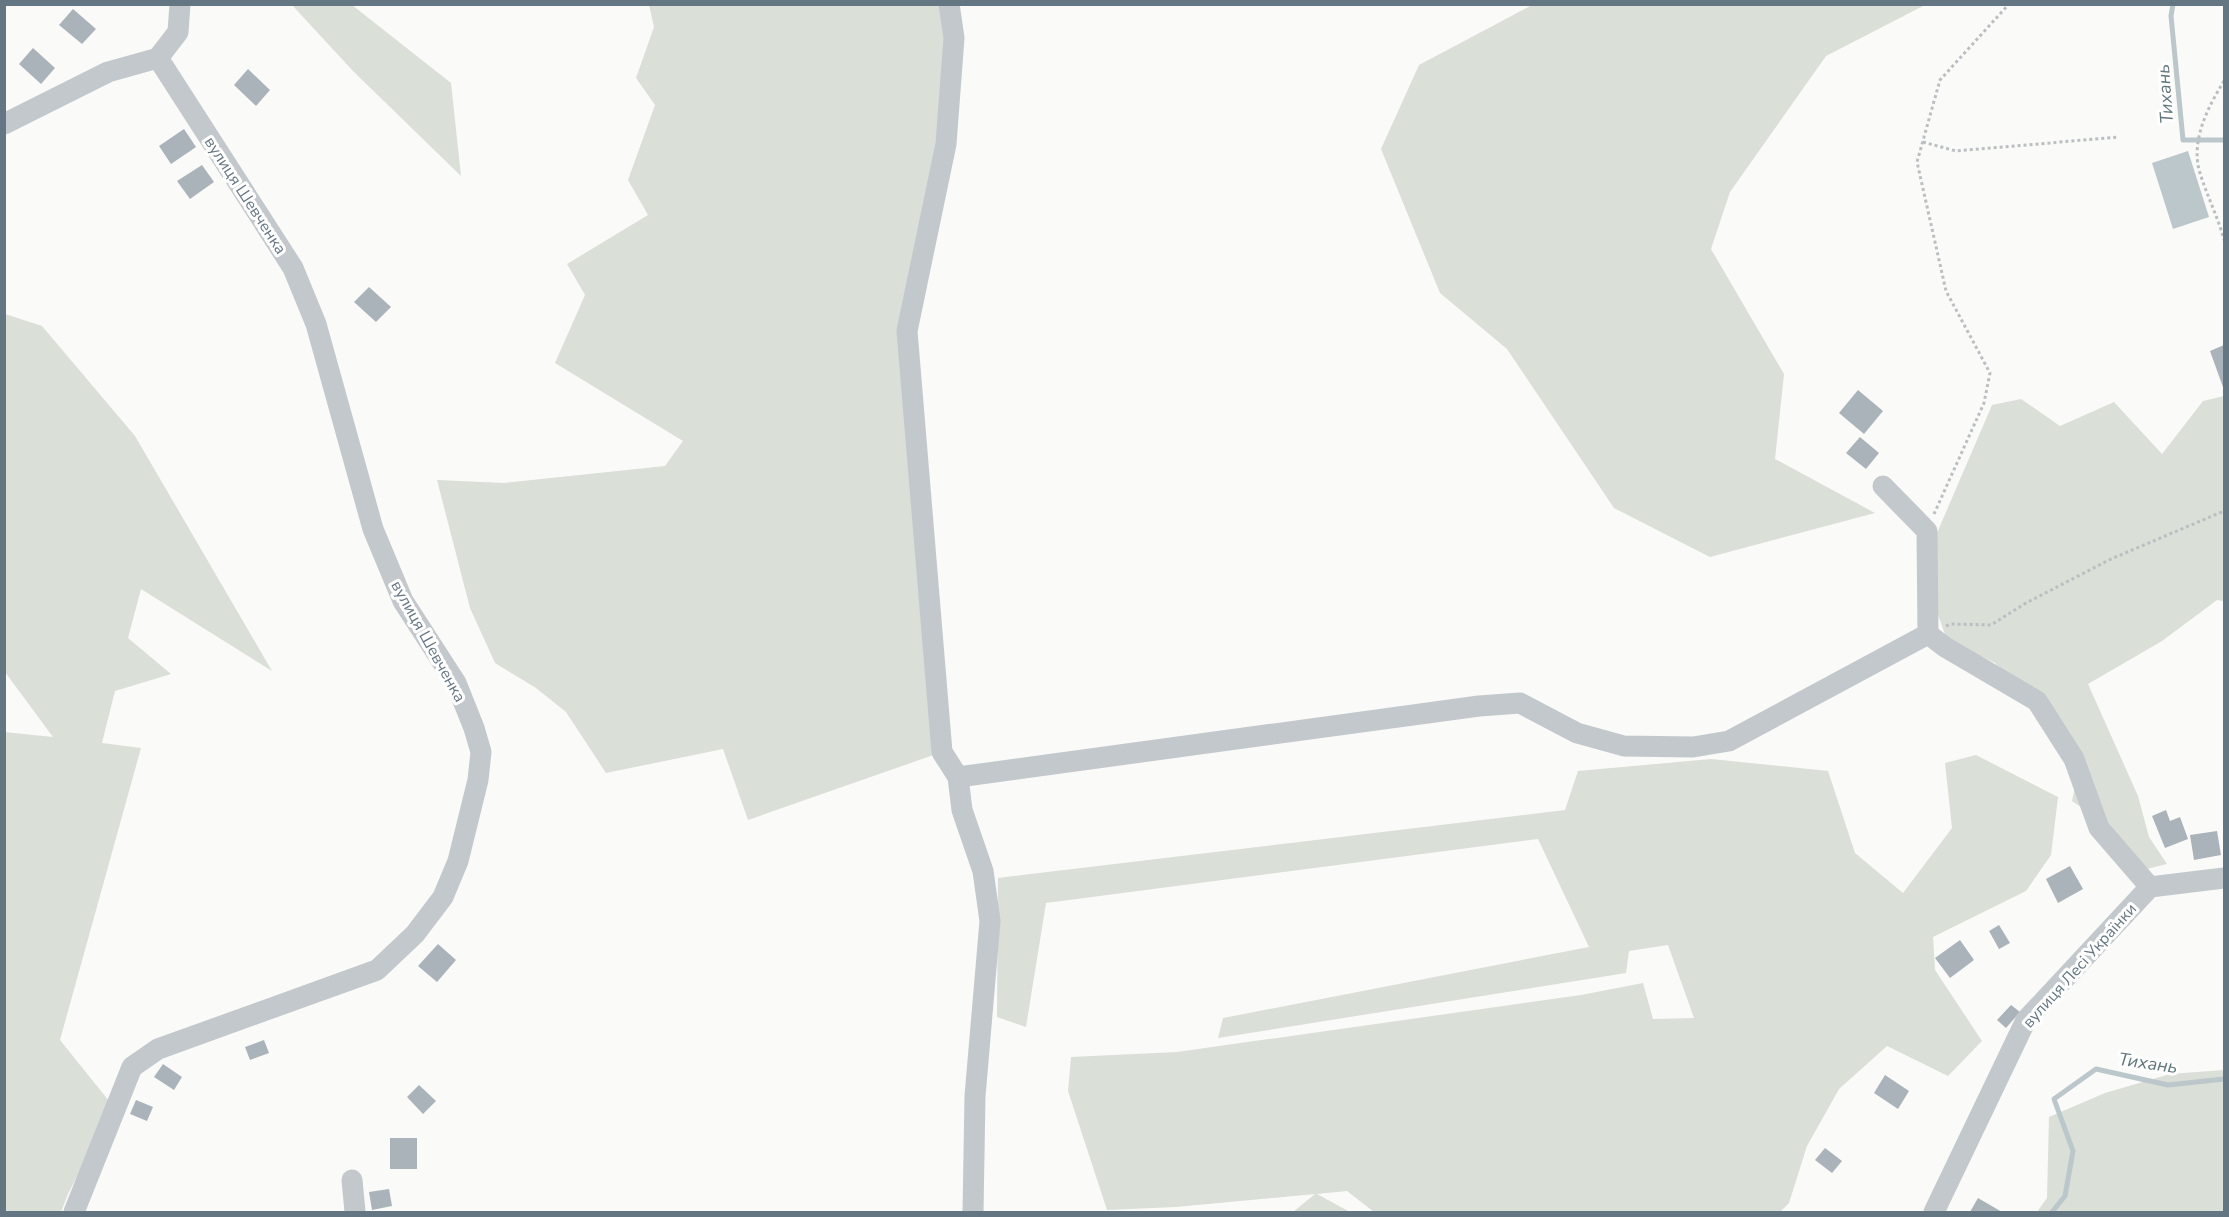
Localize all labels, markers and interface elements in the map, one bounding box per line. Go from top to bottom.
water label: Тихань [2151,64,2179,124]
street label: вулиця Шевченка [199,133,291,258]
street label: вулиця Шевченка [386,577,471,706]
street label: вулиця Лесі Українки [2018,899,2142,1033]
water label: Тихань [2117,1047,2179,1079]

